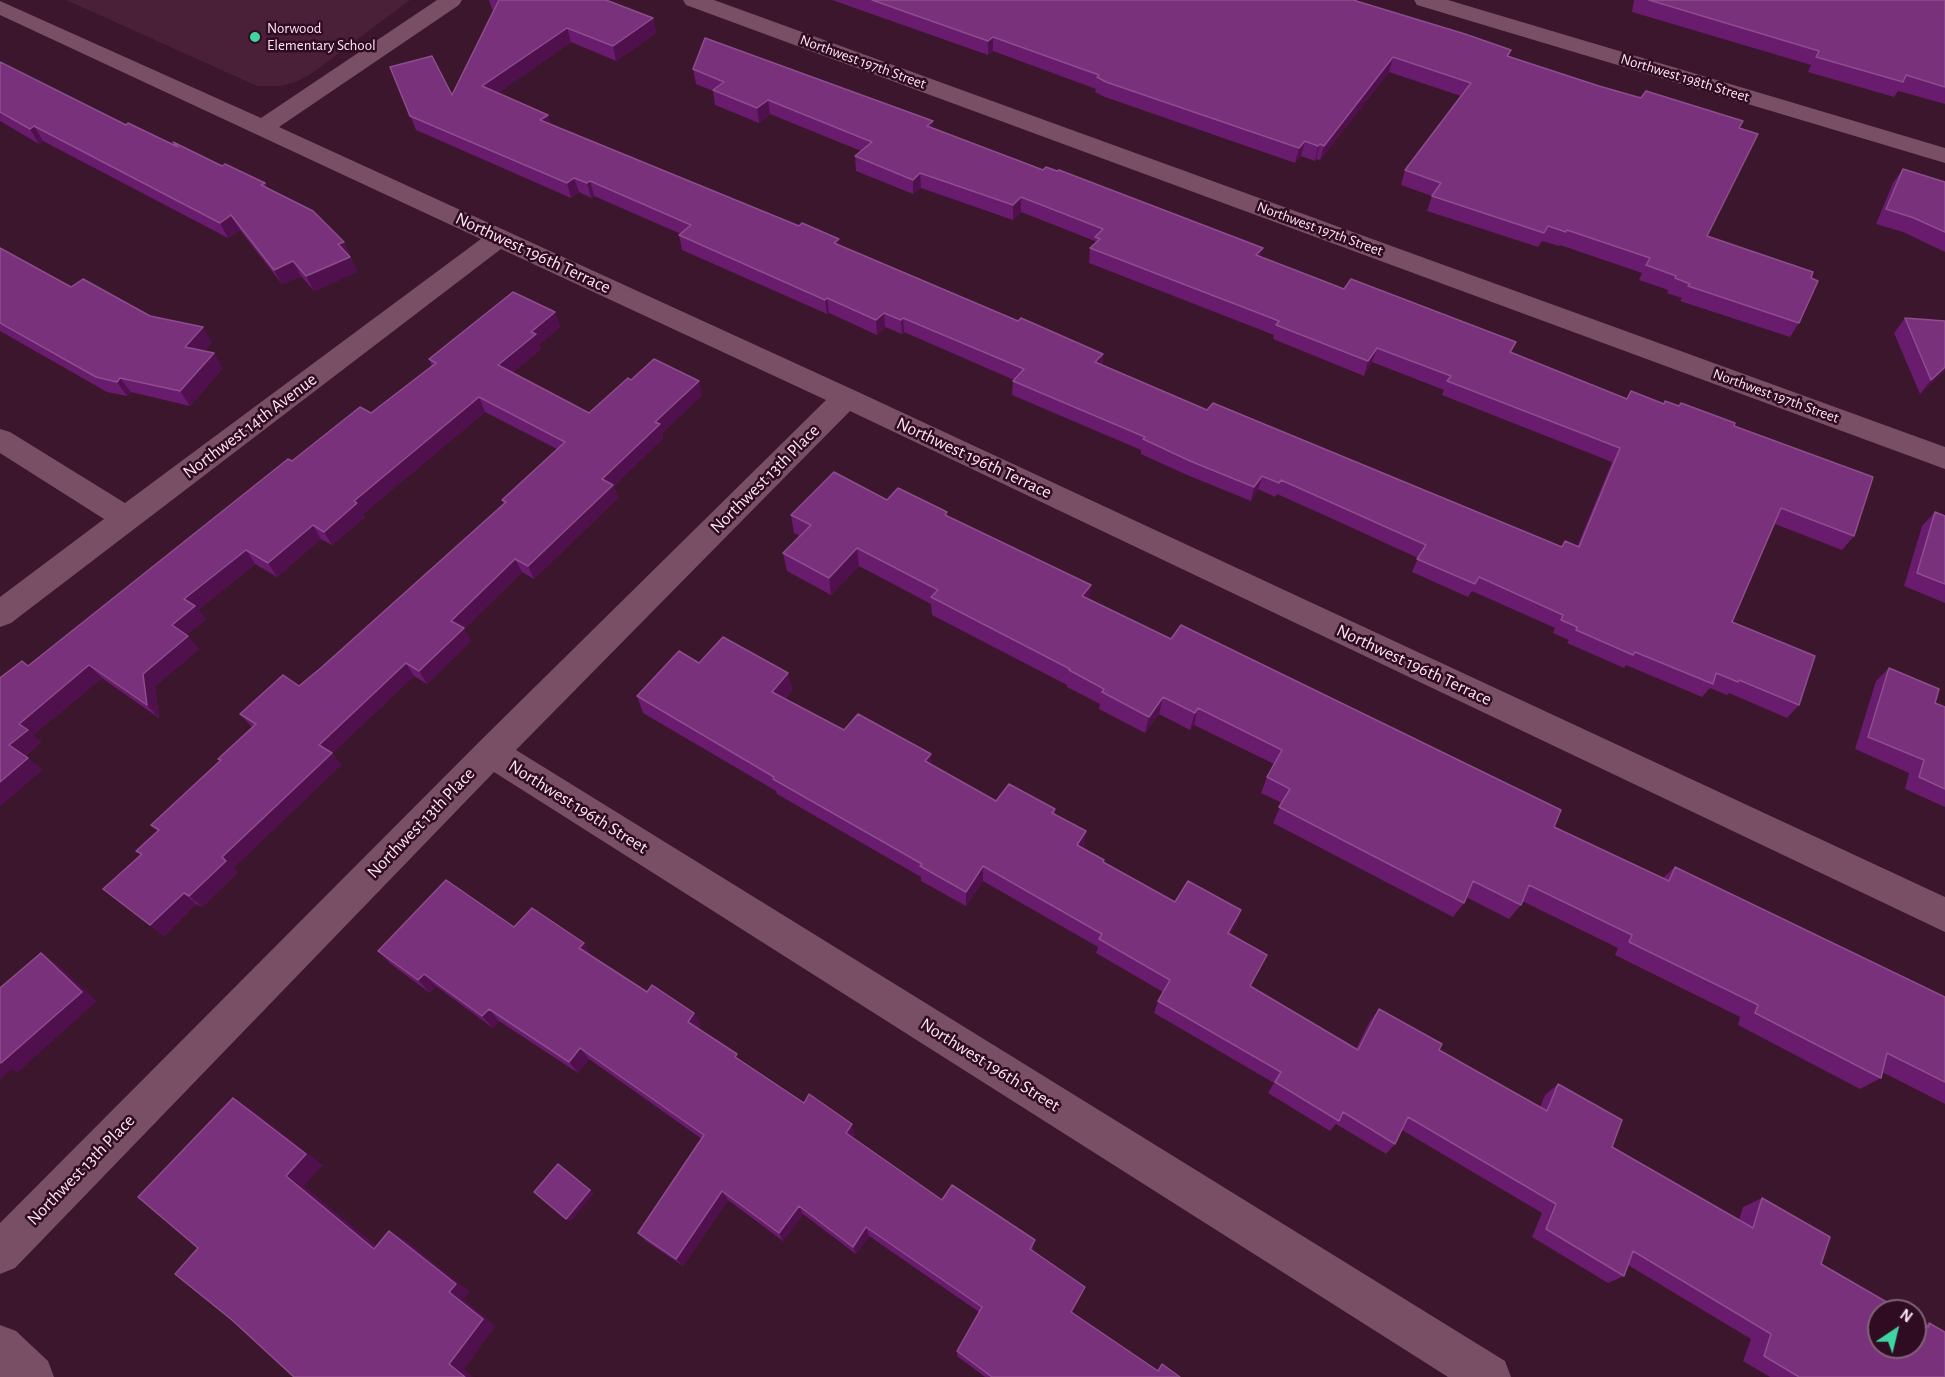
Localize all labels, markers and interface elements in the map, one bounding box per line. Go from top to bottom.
place label: Norwood Elementary School [267,19,376,54]
marker: Norwood Elementary School [248,30,262,44]
street label: Northwest 197th Street [798,31,928,93]
street label: Northwest 198th Street [1618,50,1752,106]
street label: Northwest 197th Street [1255,198,1385,260]
street label: Northwest 196th Terrace [452,208,614,298]
street label: Northwest 197th Street [1711,365,1841,427]
street label: Northwest 14th Avenue [179,369,321,483]
street label: Northwest 196th Terrace [893,413,1055,503]
street label: Northwest 13th Place [706,420,824,538]
street label: Northwest 196th Terrace [1333,620,1495,710]
street label: Northwest 196th Street [504,755,652,859]
street label: Northwest 13th Place [363,763,479,883]
street label: Northwest 196th Street [916,1013,1064,1117]
street label: Northwest 13th Place [23,1110,139,1230]
north arrow [1867,1299,1927,1359]
text: N [1897,1306,1915,1326]

